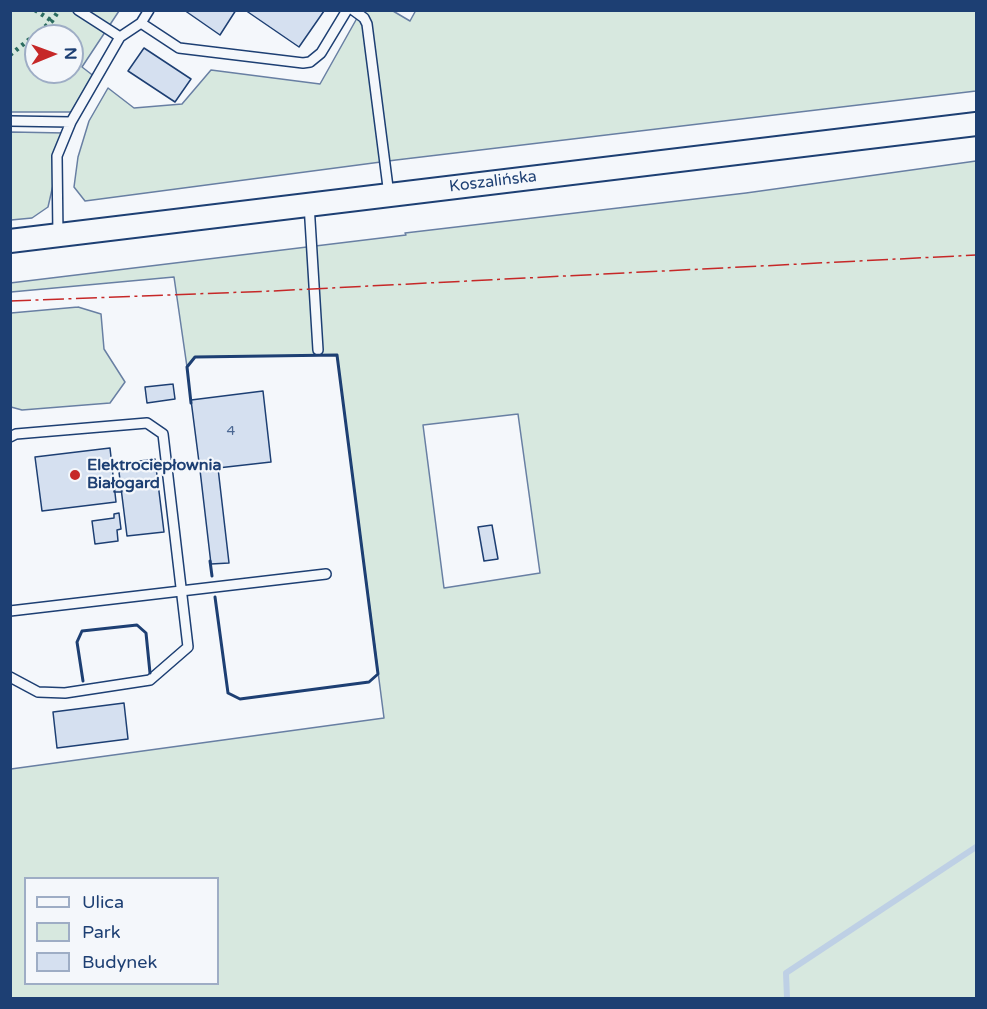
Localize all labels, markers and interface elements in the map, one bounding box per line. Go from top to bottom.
north arrow [24,24,84,84]
text: N [60,47,80,60]
street label: Koszalińska [448,167,538,197]
house number: 4 [227,423,235,439]
place label: Elektrociepłownia Białogard [87,456,222,494]
marker: Elektrociepłownia Białogard [68,468,82,482]
legend [24,877,219,985]
text: Ulica [82,891,124,913]
text: Park [82,921,120,943]
text: Budynek [82,951,157,973]

